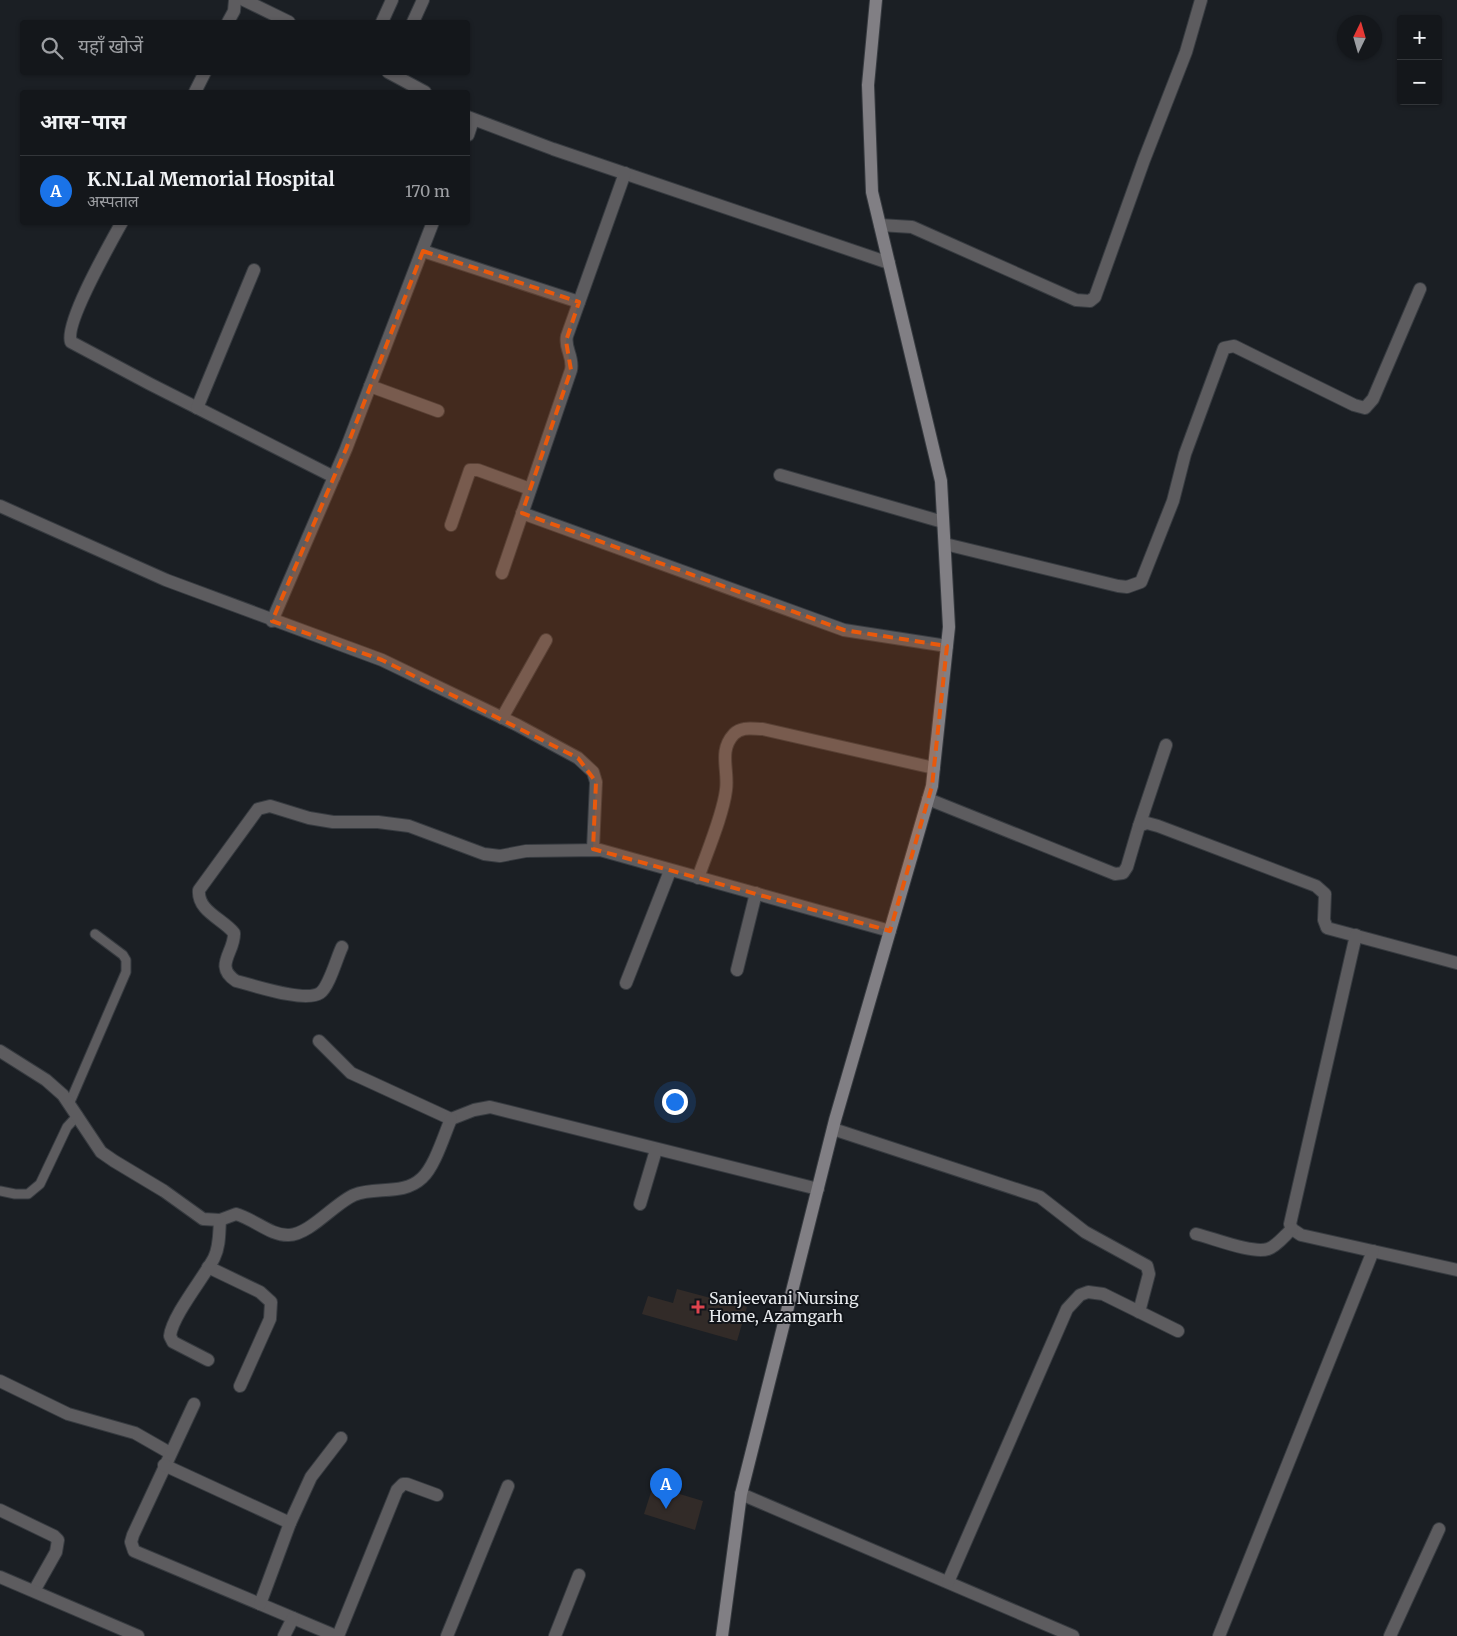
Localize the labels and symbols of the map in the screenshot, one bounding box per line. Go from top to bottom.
north arrow [1337,15,1382,60]
your location [662,1089,688,1115]
place label: Sanjeevani Nursing Home, Azamgarh [709,1288,859,1326]
marker: Sanjeevani Nursing Home, Azamgarh [691,1300,705,1314]
pin: A [650,1468,682,1509]

